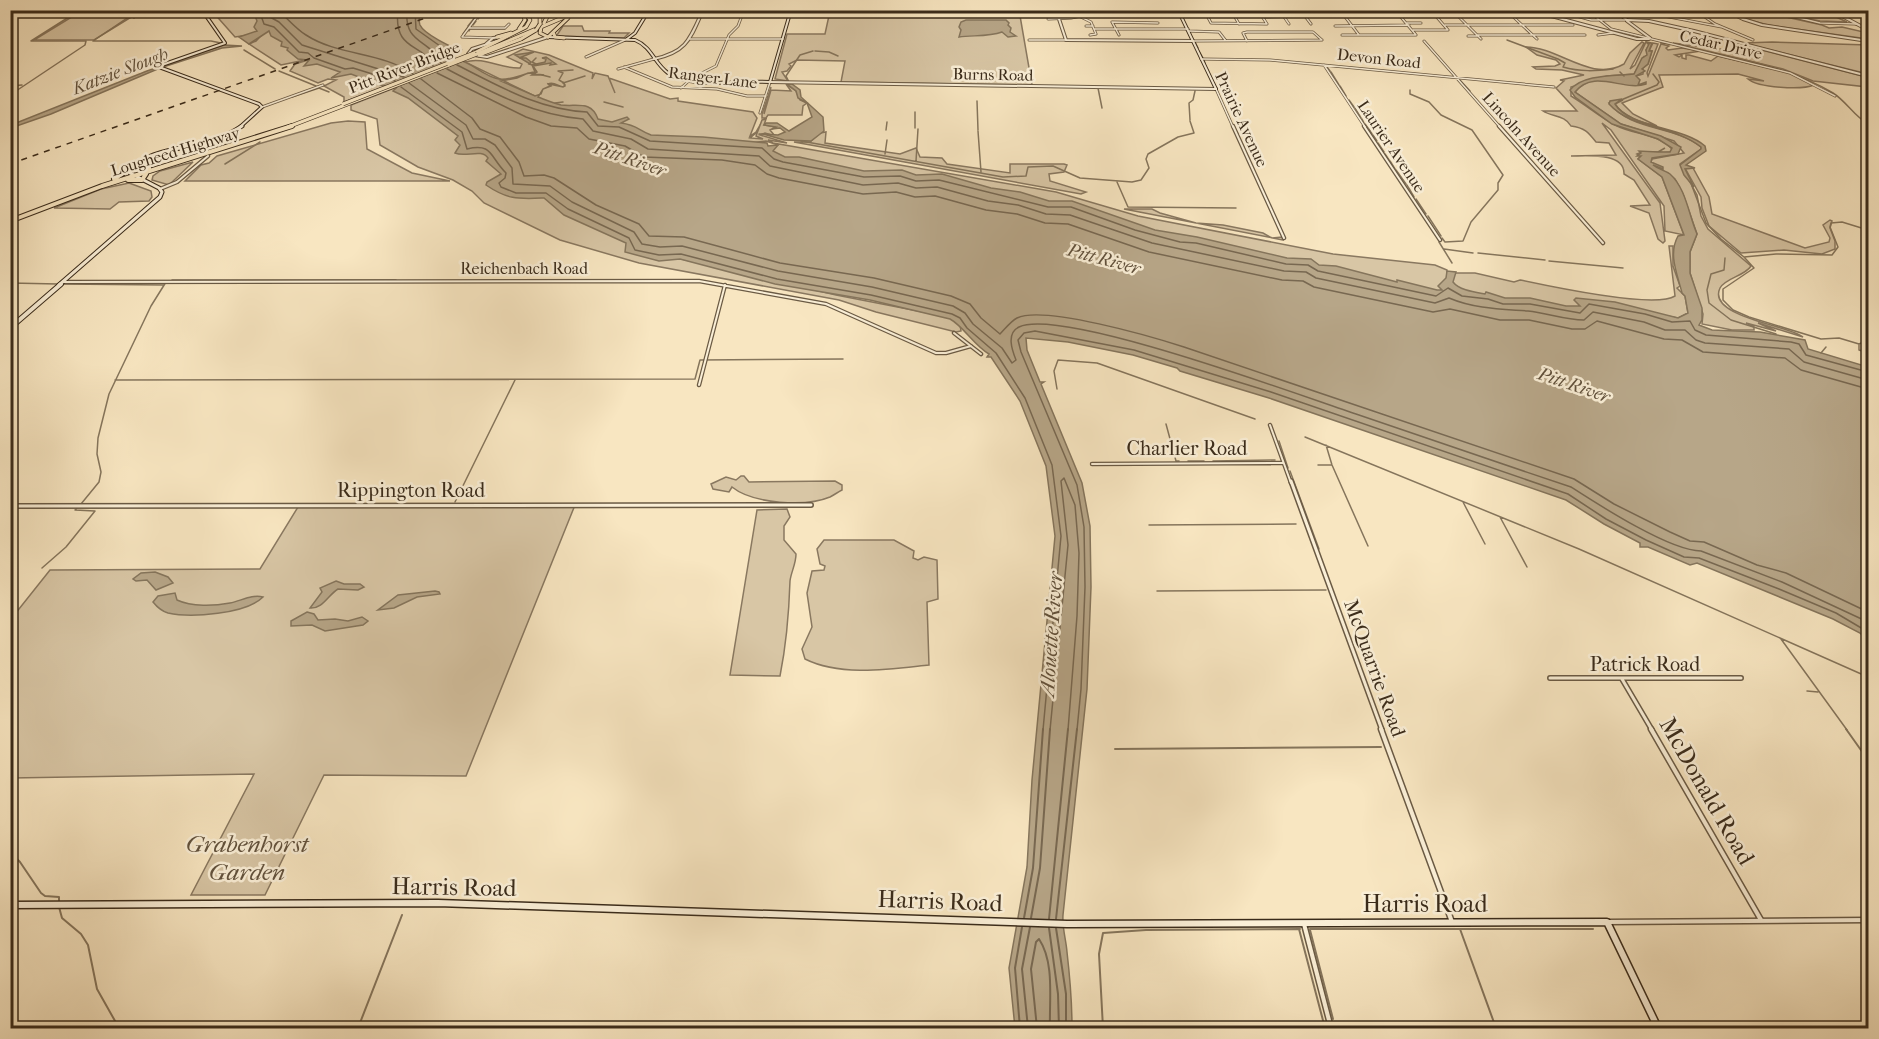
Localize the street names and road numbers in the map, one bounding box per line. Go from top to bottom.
street label: Cedar Drive [1678,26,1764,63]
street label: Pitt River Bridge [346,37,463,97]
street label: Devon Road [1336,45,1422,72]
street label: Ranger Lane [667,63,759,92]
street label: Burns Road [953,64,1034,85]
street label: Prairie Avenue [1211,69,1272,170]
street label: Lincoln Avenue [1479,88,1565,181]
street label: Laurier Avenue [1354,96,1430,196]
street label: Lougheed Highway [108,123,242,180]
street label: Reichenbach Road [460,259,588,278]
street label: Charlier Road [1127,437,1249,460]
street label: Rippington Road [337,479,486,502]
street label: McQuarrie Road [1339,596,1410,741]
street label: Patrick Road [1590,653,1701,676]
street label: McDonald Road [1653,712,1761,871]
street label: Harris Road [391,872,518,902]
street label: Harris Road [877,885,1004,917]
street label: Harris Road [1362,890,1488,918]

